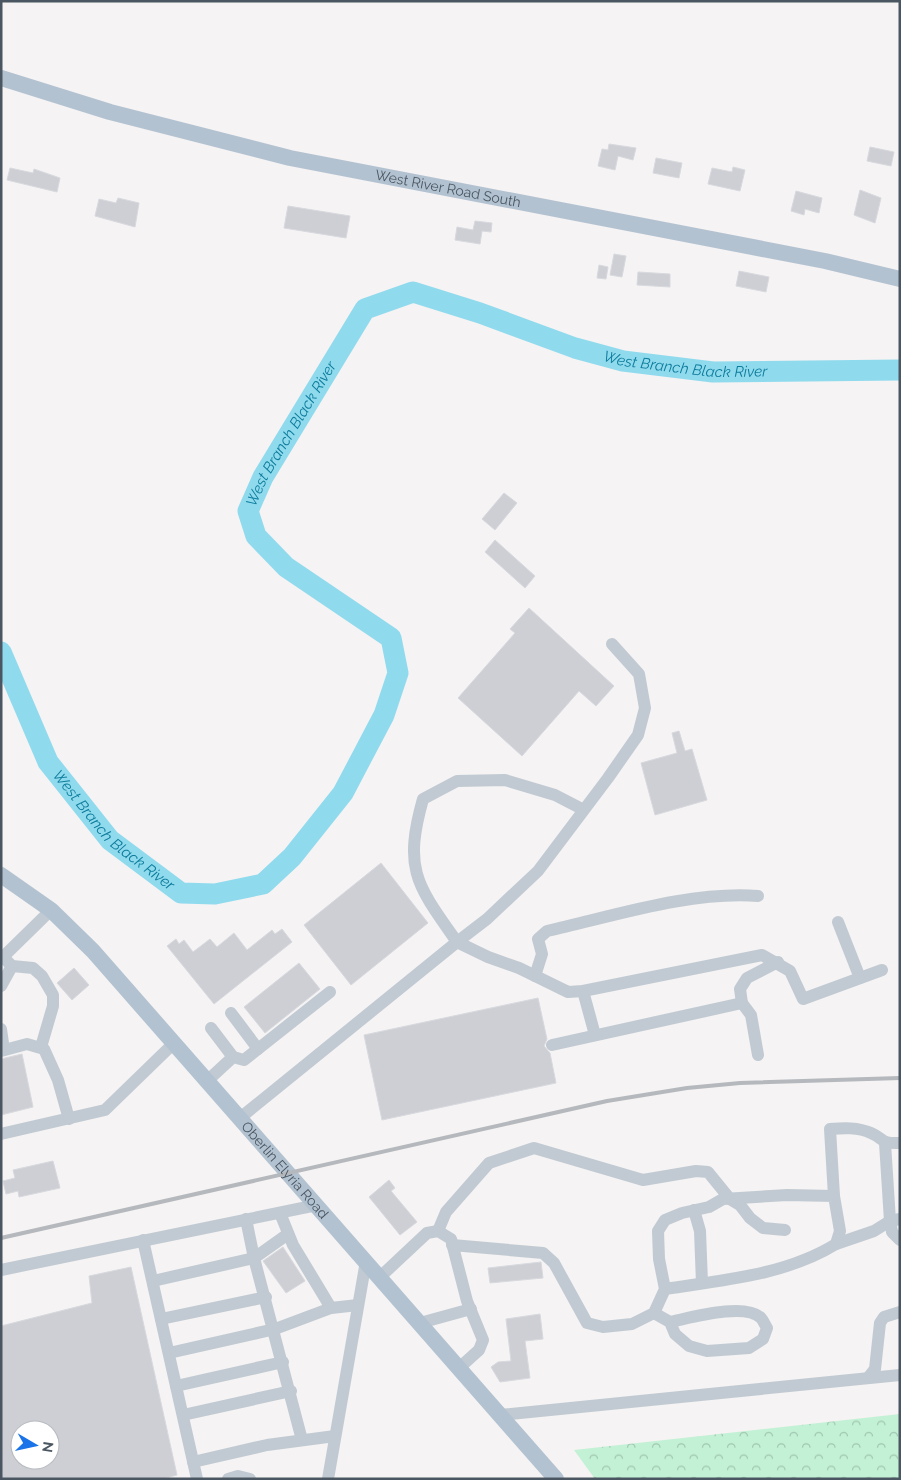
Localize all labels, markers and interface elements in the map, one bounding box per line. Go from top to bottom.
street label: West River Road South [374,167,522,210]
water label: West Branch Black River [601,347,768,381]
water label: West Branch Black River [242,357,341,509]
water label: West Branch Black River [49,767,179,895]
street label: Oberlin Elyria Road [238,1118,332,1222]
north arrow [10,1420,60,1470]
text: N [39,1441,57,1454]

